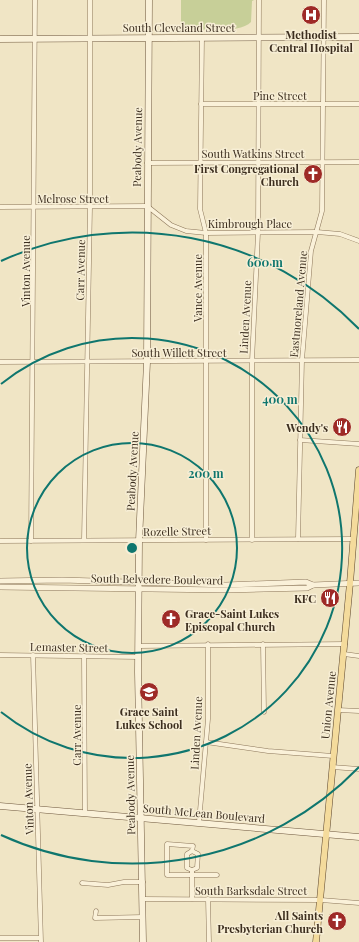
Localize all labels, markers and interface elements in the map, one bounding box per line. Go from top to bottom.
hospital icon: Methodist Central Hospital [300,4,322,26]
street label: South Cleveland Street [123,20,235,35]
place label: Methodist Central Hospital [269,27,353,55]
street label: Pine Street [253,88,307,103]
street label: Peabody Avenue [129,107,145,187]
street label: South Watkins Street [202,146,305,161]
place label: First Congregational Church [194,161,300,189]
church icon: First Congregational Church [302,163,324,185]
street label: Melrose Street [37,191,109,206]
street label: Kimbrough Place [208,216,293,231]
street label: Vinton Avenue [18,235,33,308]
street label: Carr Avenue [72,239,88,301]
street label: Eastmoreland Avenue [286,249,310,358]
street label: Vance Avenue [190,254,205,323]
text: 600 m [247,254,283,270]
street label: Linden Avenue [236,280,254,354]
street label: South Willett Street [131,345,227,360]
text: 400 m [262,391,298,407]
restaurant icon: Wendy's [331,416,353,438]
place label: Wendy's [285,420,328,435]
street label: Peabody Avenue [122,430,142,511]
text: 200 m [188,465,224,481]
street label: Rozelle Street [143,523,211,539]
centre of rings [125,541,139,555]
street label: South Belvedere Boulevard [91,570,224,588]
restaurant icon: KFC [319,587,341,609]
place label: KFC [294,591,316,606]
place label: Grace-Saint Lukes Episcopal Church [185,606,279,634]
church icon: Grace-Saint Lukes Episcopal Church [160,608,182,630]
street label: Lemaster Street [30,639,109,655]
street label: Union Avenue [317,670,339,740]
school or university icon: Grace Saint Lukes School [138,681,160,703]
street label: Linden Avenue [187,696,205,770]
street label: Carr Avenue [69,704,84,766]
place label: Grace Saint Lukes School [115,704,183,732]
street label: Peabody Avenue [122,755,138,835]
street label: Vinton Avenue [19,763,37,836]
street label: South McLean Boulevard [142,800,266,826]
street label: South Barksdale Street [195,883,307,898]
place label: All Saints Presbyterian Church [217,908,323,936]
church icon: All Saints Presbyterian Church [326,910,348,932]

